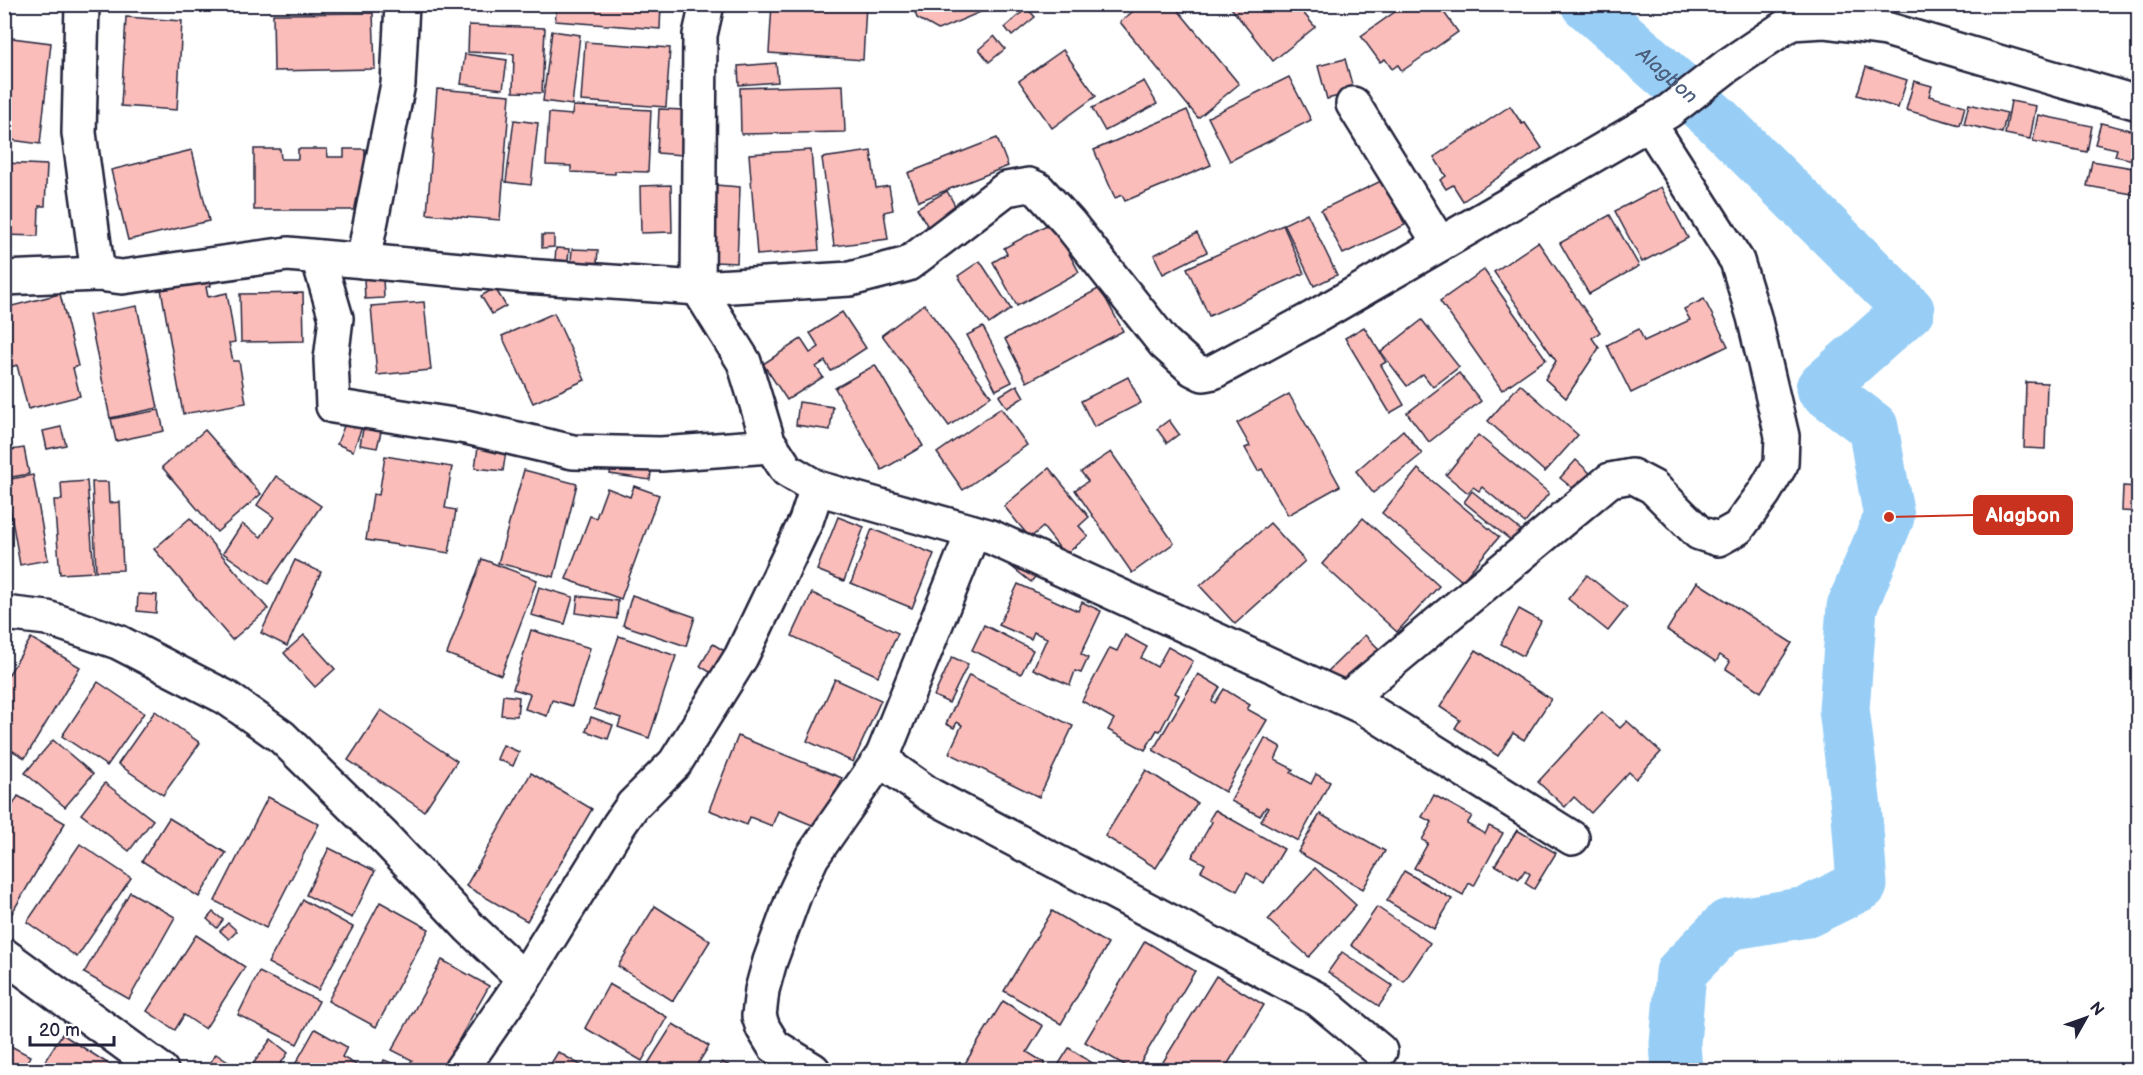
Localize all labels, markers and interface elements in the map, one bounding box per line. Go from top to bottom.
water label: Alagbon [1631,42,1702,109]
callout: Alagbon [1974,496,2072,534]
text: Alagbon [1985,504,2060,528]
north arrow [2056,988,2116,1048]
text: N [2085,999,2107,1020]
scale bar [30,1009,114,1047]
text: 20 m [39,1020,80,1041]

